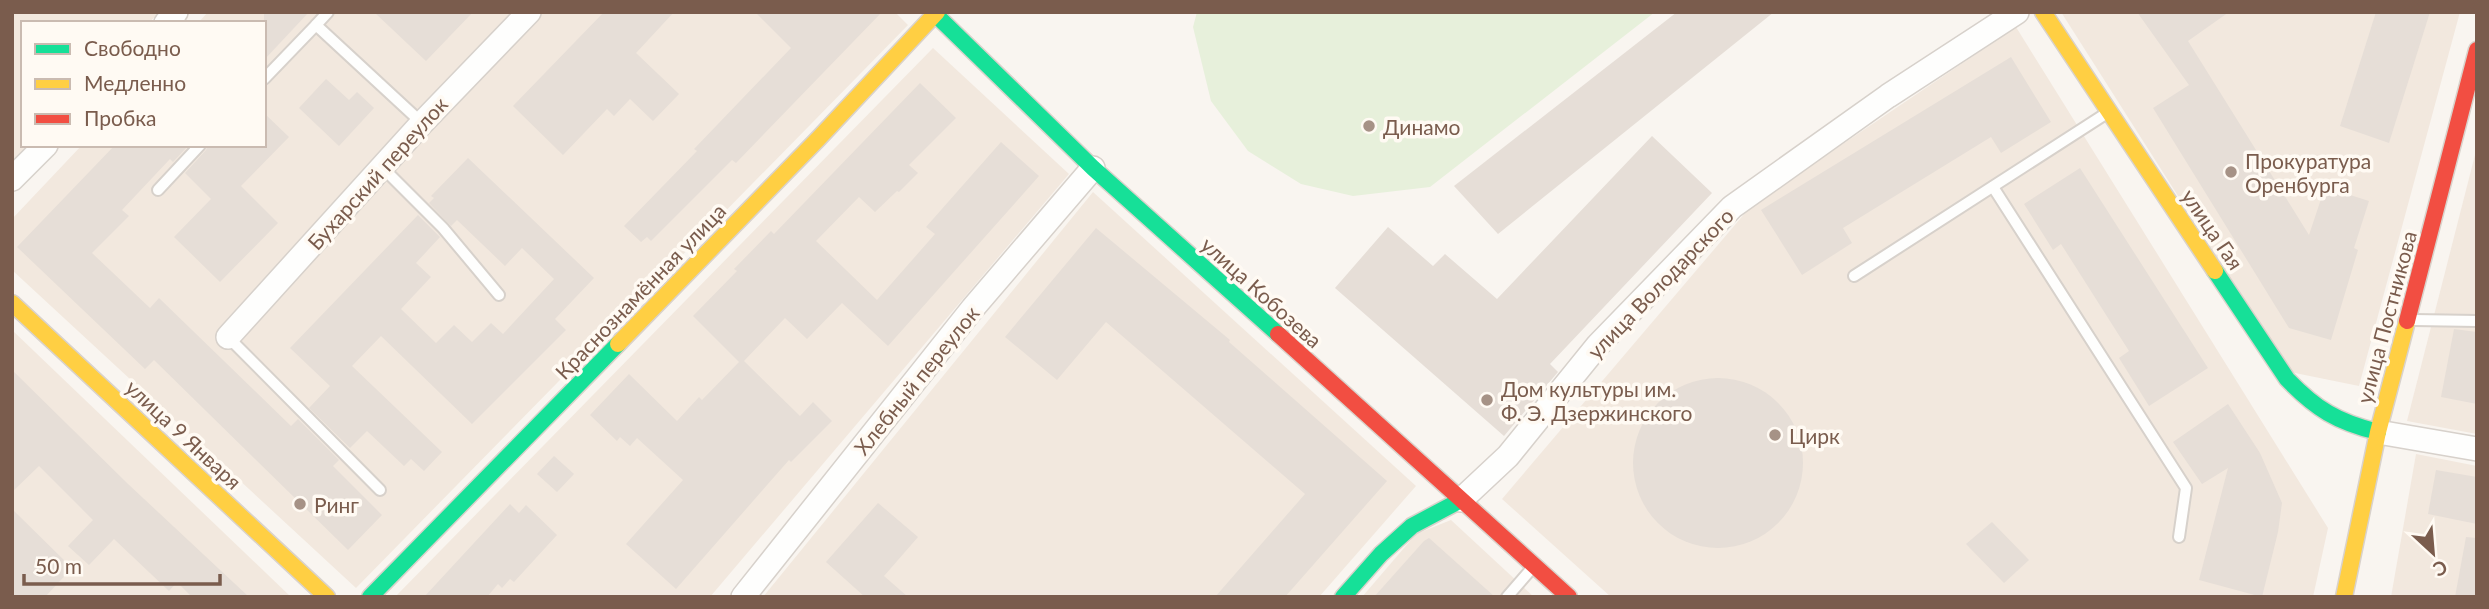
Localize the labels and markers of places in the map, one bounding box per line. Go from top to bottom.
place label: Динамо [1383,114,1460,139]
marker: Динамо [1361,118,1377,134]
place label: Прокуратура Оренбурга [2245,148,2371,197]
marker: Прокуратура Оренбурга [2223,164,2239,180]
place label: Дом культуры им. Ф. Э. Дзержинского [1501,376,1693,425]
marker: Дом культуры им. Ф. Э. Дзержинского [1479,392,1495,408]
place label: Цирк [1789,423,1840,448]
marker: Цирк [1767,427,1783,443]
place label: Ринг [314,492,359,517]
marker: Ринг [292,496,308,512]

